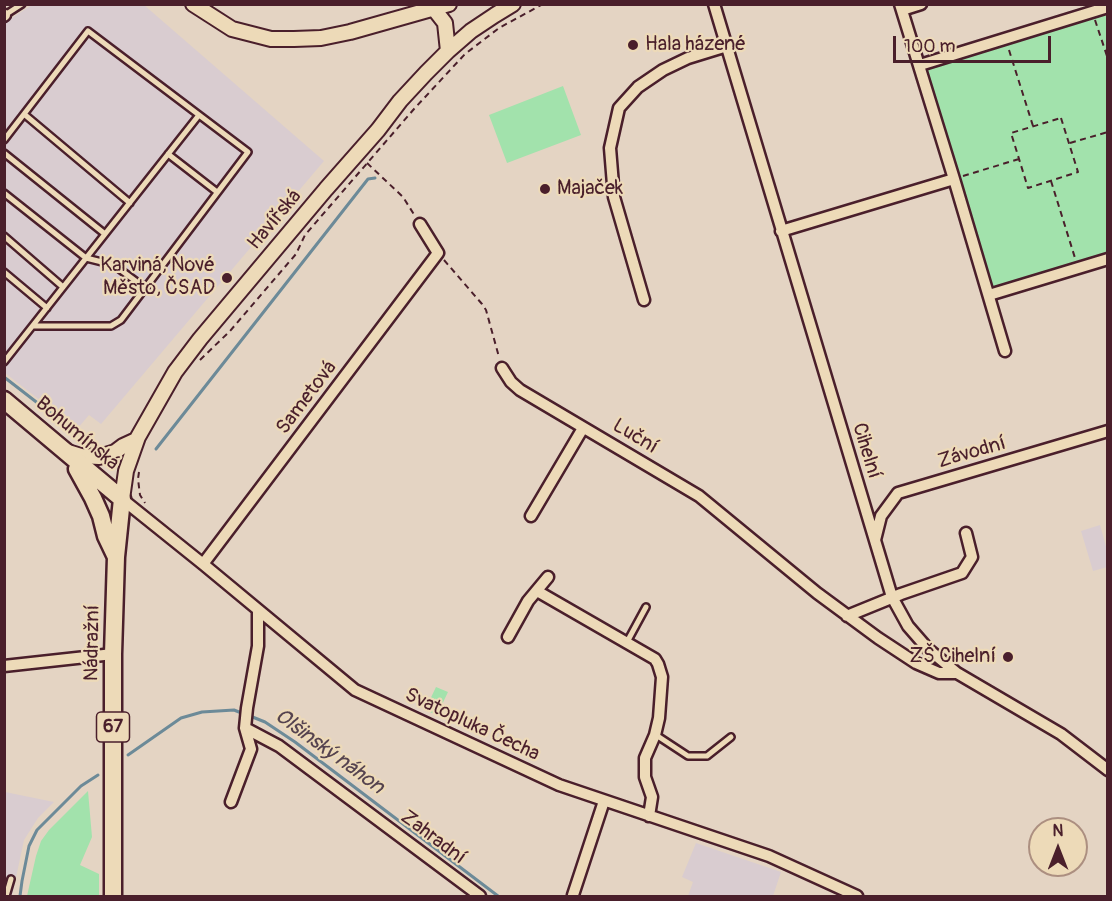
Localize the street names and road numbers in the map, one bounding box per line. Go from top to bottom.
street label: Havířská [243,185,307,255]
street label: Sametová [272,357,342,439]
street label: Bohumínská [30,392,124,476]
street label: Luční [608,414,662,460]
street label: Cihelní [846,420,886,482]
street label: Závodní [935,432,1009,474]
street label: Nádražní [80,605,106,681]
street label: Svatopluka Čecha [401,683,543,767]
road number: 67 [96,712,130,742]
street label: Zahradní [396,806,470,870]

